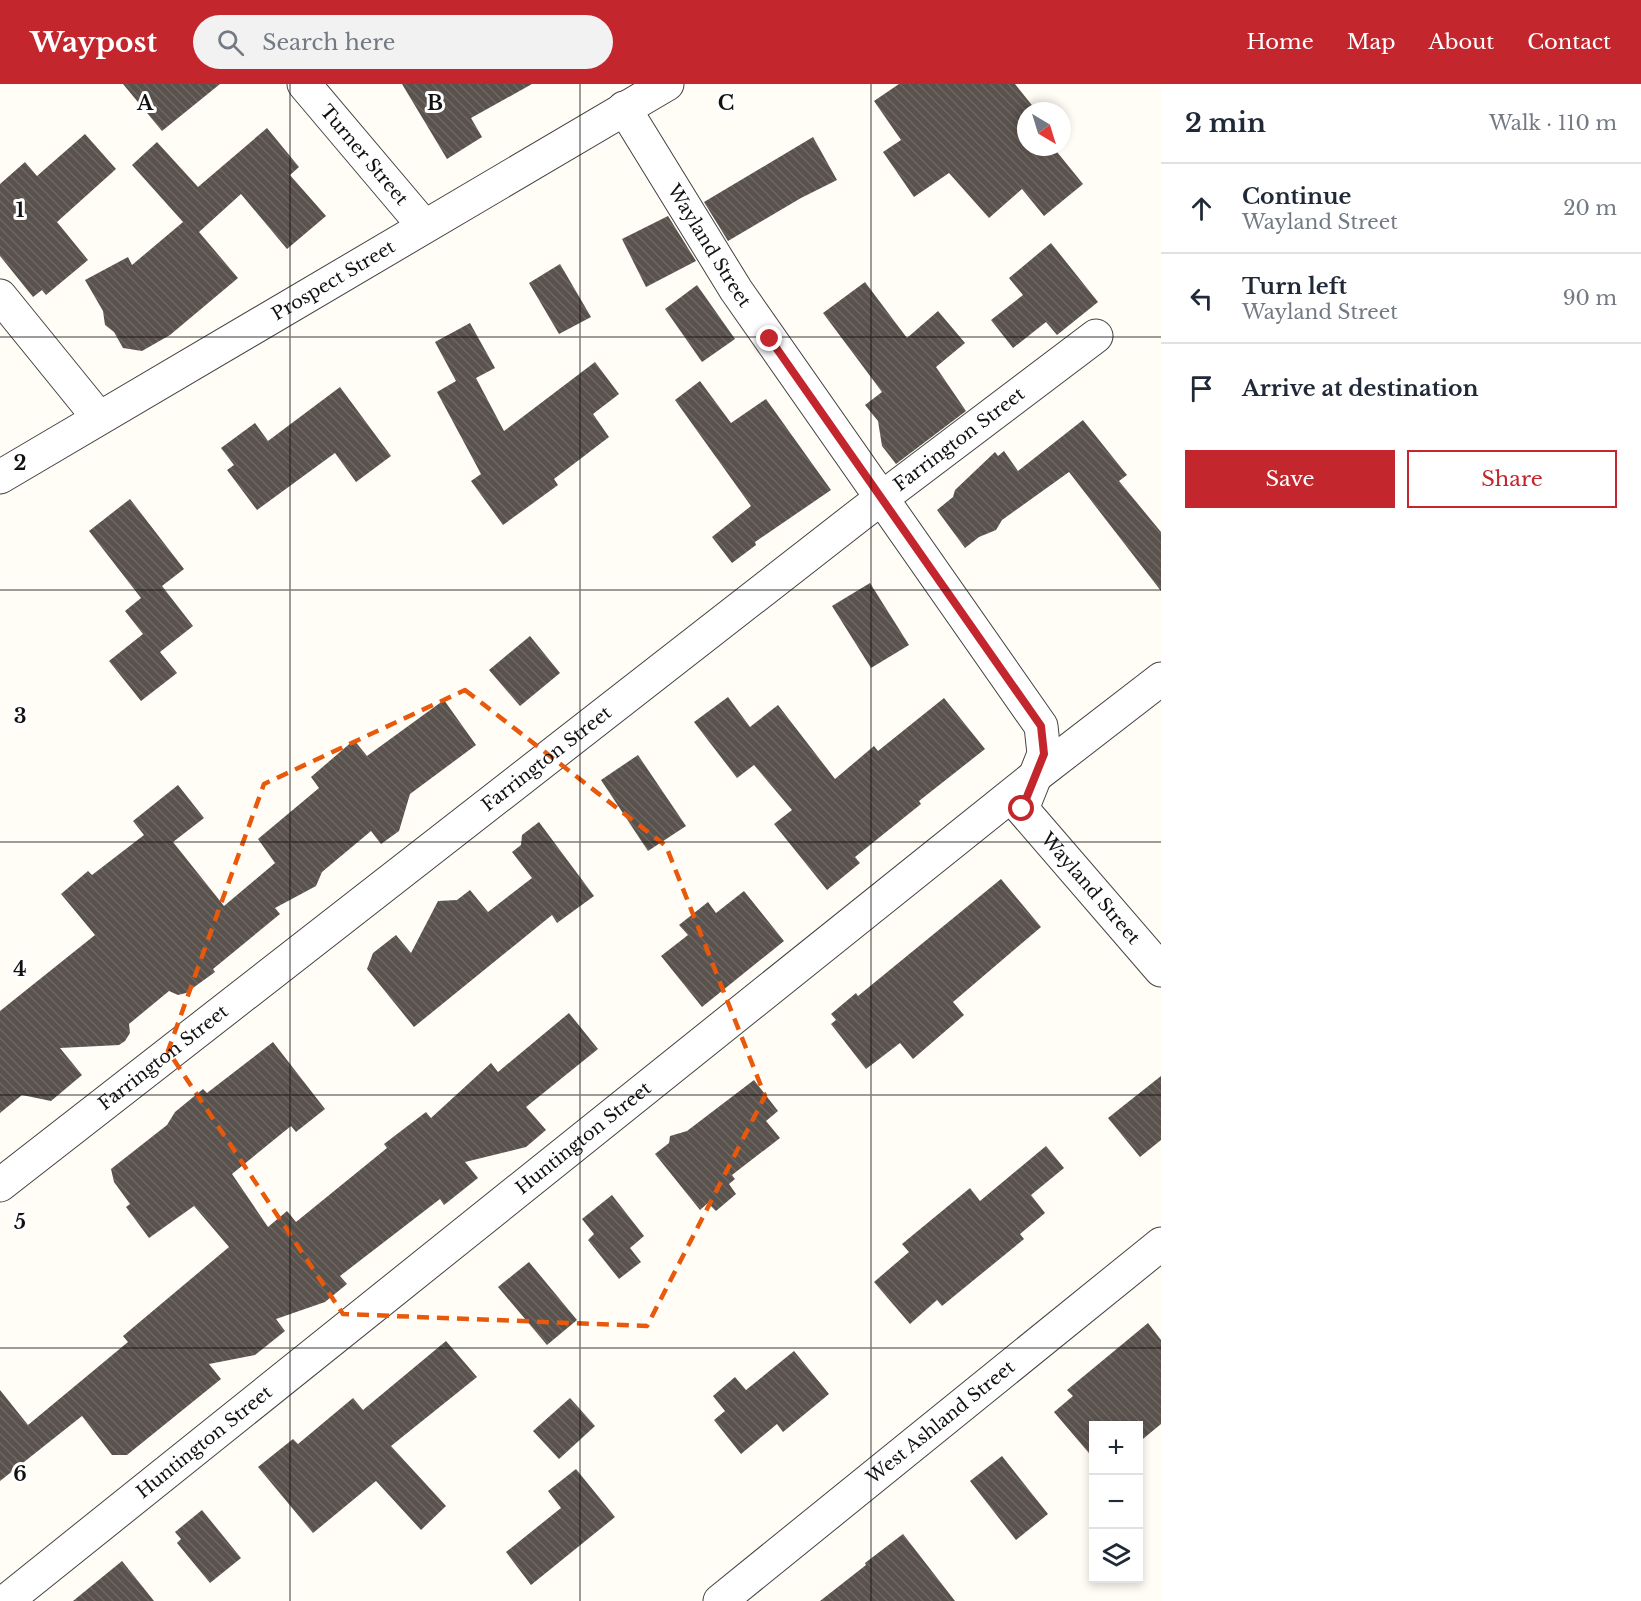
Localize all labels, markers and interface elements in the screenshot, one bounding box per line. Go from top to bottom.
search box [193,15,613,69]
text: Waypost [30,25,157,60]
icon: search [214,26,247,59]
text: Search here [262,29,395,56]
text: Home [1247,29,1314,55]
text: Map [1347,29,1395,55]
text: About [1428,29,1494,55]
text: Contact [1527,29,1611,55]
text: A [136,91,154,115]
text: B [427,91,443,115]
text: C [718,91,734,115]
street label: Turner Street [316,100,413,210]
north arrow [1017,102,1071,156]
text: 2 min [1185,107,1266,139]
text: Walk · 110 m [1489,111,1617,135]
street label: Wayland Street [662,180,756,312]
text: Continue [1242,183,1351,210]
icon: ahead [1185,192,1218,225]
text: 20 m [1563,196,1617,220]
text: 1 [16,198,25,222]
text: Wayland Street [1242,210,1398,234]
street label: Prospect Street [268,236,399,325]
text: Turn left [1242,273,1347,300]
icon: left [1185,282,1218,315]
text: 90 m [1563,286,1617,310]
text: Wayland Street [1242,300,1398,324]
route end [756,325,782,351]
icon: arrive [1185,372,1218,405]
text: Arrive at destination [1242,375,1479,402]
street label: Farrington Street [890,383,1029,496]
button: Save [1185,450,1395,508]
button: Share [1407,450,1617,508]
text: 2 [13,451,27,475]
street label: Farrington Street [477,701,616,816]
text: 3 [14,704,26,728]
route start [1008,795,1034,821]
street label: Wayland Street [1036,827,1145,949]
text: 4 [13,957,27,981]
street label: Farrington Street [94,1000,233,1115]
street label: Huntington Street [511,1077,656,1199]
text: 5 [14,1210,26,1234]
street label: West Ashland Street [862,1356,1019,1489]
street label: Huntington Street [132,1381,276,1503]
map controls [1089,1421,1143,1583]
button: + [1089,1421,1143,1475]
text: 6 [13,1462,27,1486]
button: − [1089,1475,1143,1529]
button: layers [1089,1529,1143,1583]

